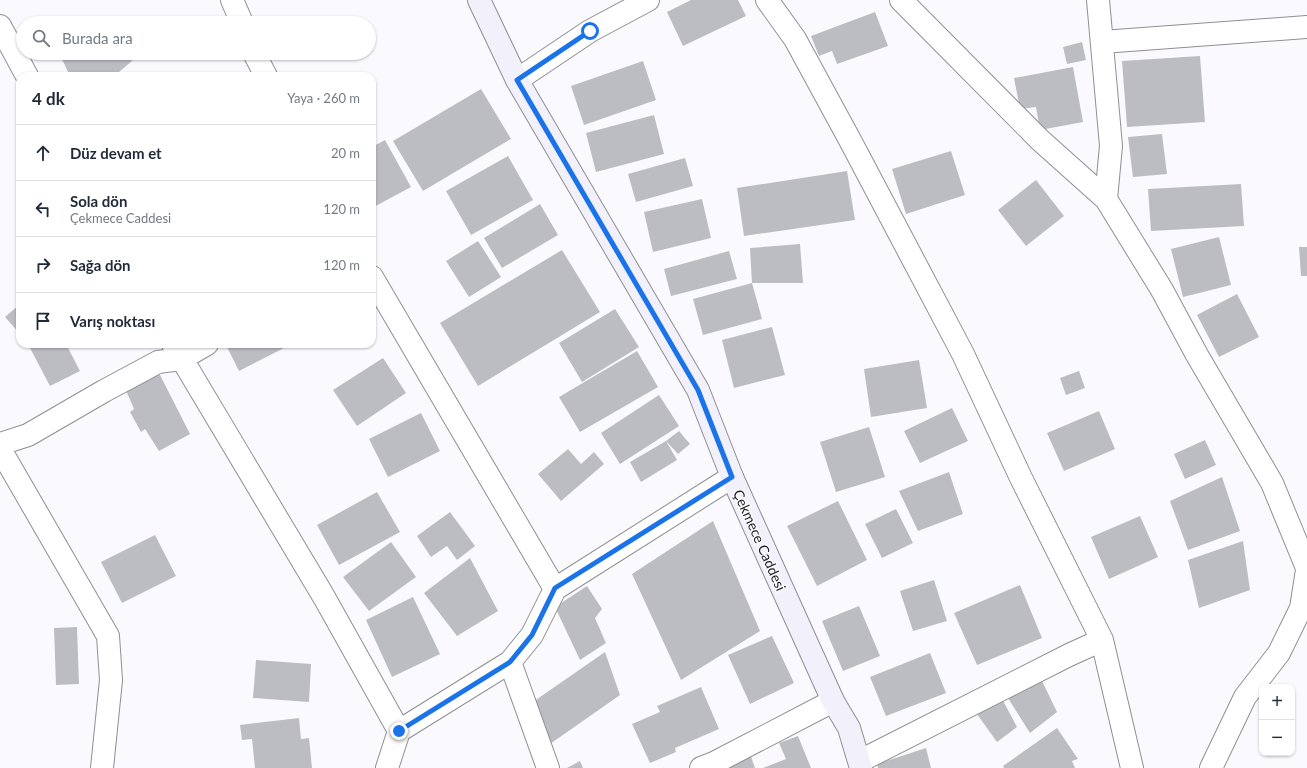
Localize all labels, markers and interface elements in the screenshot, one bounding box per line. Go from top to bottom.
search box [16,16,376,60]
route start [581,22,599,40]
icon: search [30,27,52,49]
text: Burada ara [62,29,133,47]
text: 4 dk [32,88,65,109]
text: Yaya · 260 m [287,90,360,106]
icon: ahead [32,142,54,164]
text: Düz devam et [70,144,162,162]
text: 20 m [331,145,360,161]
text: Sola dön [70,192,127,210]
icon: left [32,198,54,220]
text: 120 m [323,201,360,217]
text: Çekmece Caddesi [70,210,171,226]
icon: right [32,254,54,276]
text: Sağa dön [70,256,131,274]
text: 120 m [323,257,360,273]
icon: arrive [32,310,54,332]
text: Varış noktası [70,312,155,330]
street label: Çekmece Caddesi [730,487,790,593]
map controls [1259,684,1295,756]
button: + [1259,684,1295,720]
button: − [1259,720,1295,756]
route end [390,722,408,740]

